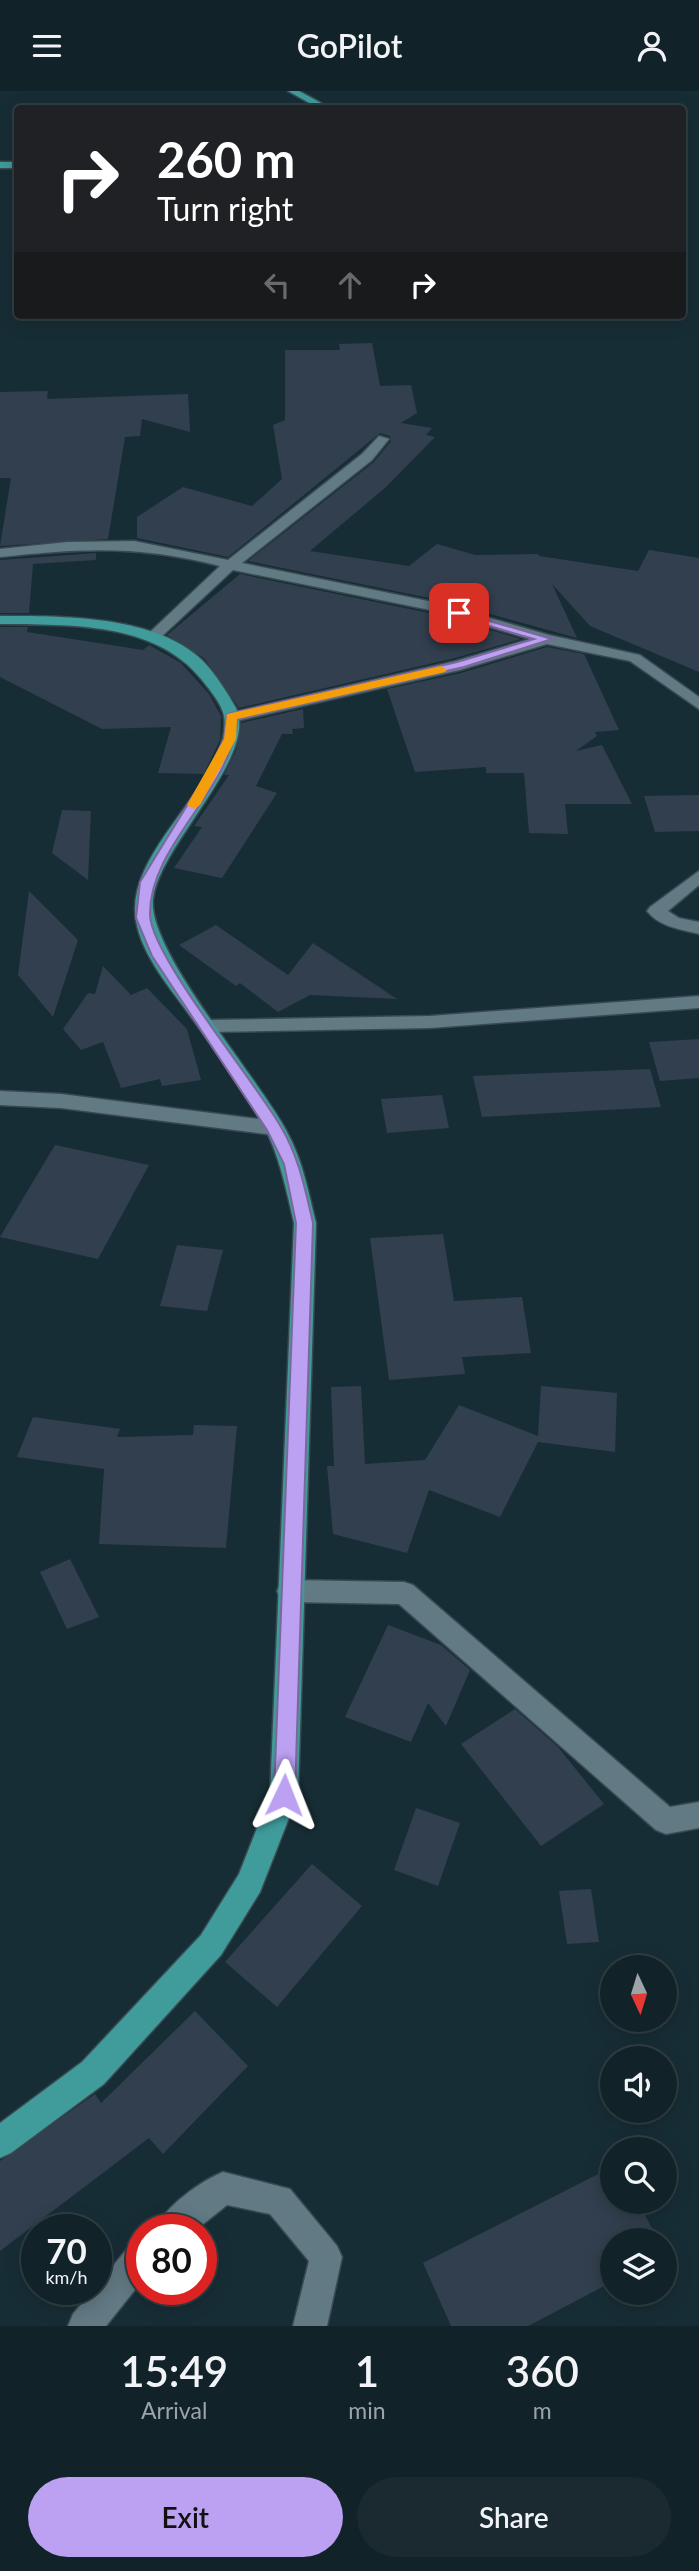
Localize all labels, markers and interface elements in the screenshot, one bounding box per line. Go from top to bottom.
text: GoPilot [297,26,402,65]
icon: menu [28,27,66,65]
icon: person [633,27,671,65]
text: 260 m [157,130,295,188]
icon: right [42,133,133,224]
text: Turn right [157,189,293,228]
icon: left [258,266,296,304]
icon: ahead [331,266,369,304]
icon: right [404,266,442,304]
pin [429,583,489,643]
icon: arrive [440,594,478,632]
position arrow [247,1758,321,1832]
north arrow [600,1955,677,2032]
map controls [600,1955,677,2305]
button: sound [600,2046,677,2123]
button: search [600,2137,677,2214]
speed limit sign: 80 [126,2214,217,2305]
button: layers [600,2228,677,2305]
text: 70 [46,2229,87,2271]
text: km/h [45,2266,88,2288]
text: 15:49 [120,2346,228,2396]
text: 1 [355,2346,379,2396]
text: 360 [506,2346,579,2396]
text: Arrival [141,2396,207,2424]
text: min [348,2396,386,2424]
text: m [533,2396,552,2424]
button: Exit [28,2477,343,2557]
button: Share [357,2477,671,2557]

